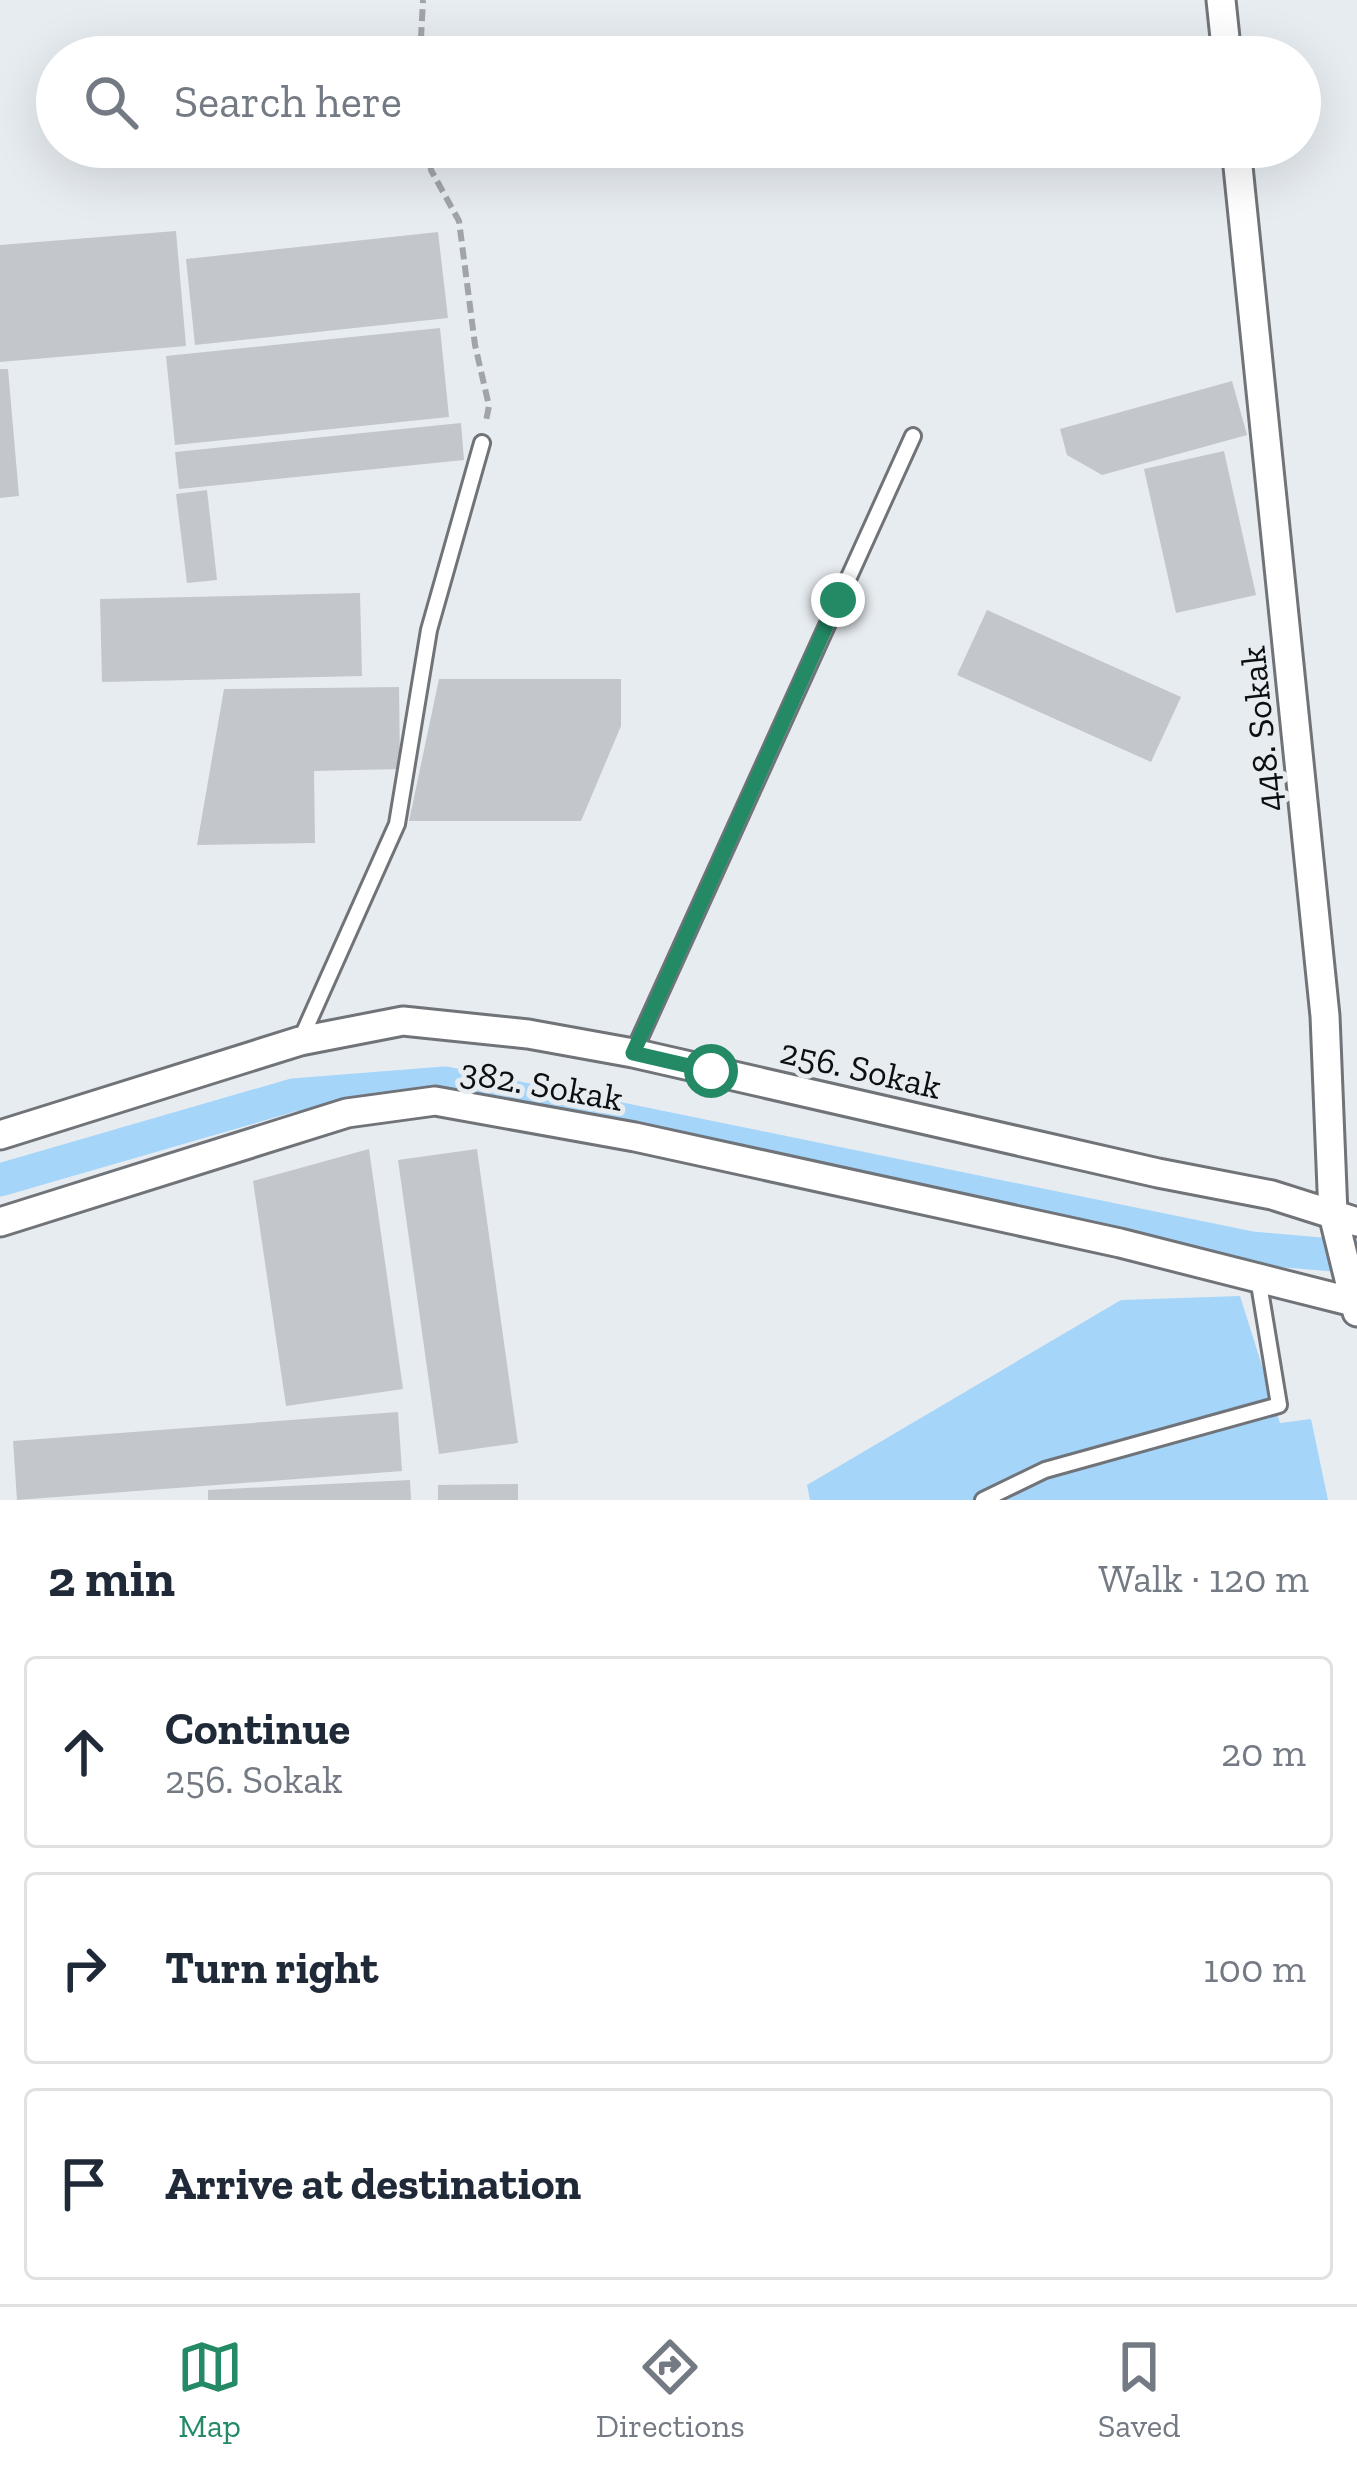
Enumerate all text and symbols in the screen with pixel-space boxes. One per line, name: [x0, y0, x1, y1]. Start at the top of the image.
search box: [36, 36, 1321, 168]
icon: search: [78, 69, 144, 135]
text: Search here: [174, 75, 402, 129]
route end: [811, 573, 865, 627]
street label: 448. Sokak: [1230, 644, 1291, 814]
street label: 256. Sokak: [776, 1029, 946, 1108]
route start: [684, 1044, 738, 1098]
street label: 382. Sokak: [458, 1049, 627, 1120]
text: 2 min: [48, 1548, 175, 1609]
text: Walk · 120 m: [1098, 1555, 1309, 1602]
text: Continue: [165, 1702, 350, 1756]
icon: ahead: [51, 1719, 117, 1785]
text: 20 m: [1221, 1729, 1306, 1776]
text: 256. Sokak: [165, 1756, 343, 1803]
icon: right: [51, 1935, 117, 2001]
text: Turn right: [165, 1941, 378, 1995]
text: 100 m: [1204, 1945, 1306, 1992]
icon: arrive: [51, 2151, 117, 2217]
text: Arrive at destination: [165, 2157, 581, 2211]
tab: Map: [177, 2334, 243, 2445]
tab: Directions: [596, 2334, 745, 2445]
tab: Saved: [1098, 2334, 1180, 2445]

